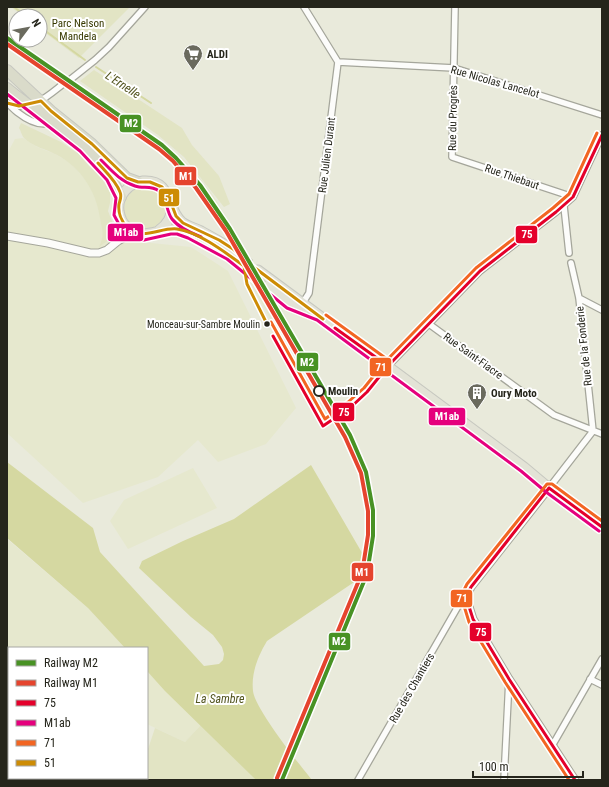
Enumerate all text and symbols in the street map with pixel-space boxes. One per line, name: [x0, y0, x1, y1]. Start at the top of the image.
north arrow: [8, 8, 48, 48]
text: N: [29, 17, 43, 29]
park label: Parc Nelson Mandela: [52, 17, 104, 43]
supermarket icon: ALDI: [182, 43, 204, 71]
place label: ALDI: [207, 48, 228, 61]
street label: Rue Nicolas Lancelot: [449, 63, 541, 101]
water label: L'Ernelle: [103, 69, 144, 102]
street label: Rue du Progrès: [446, 85, 460, 151]
line badge: M2: [119, 114, 142, 133]
street label: Rue Julien Durant: [316, 116, 338, 194]
text: M2: [124, 117, 138, 130]
street label: Rue Thiebaut: [483, 162, 541, 192]
line badge: M1: [174, 166, 197, 186]
text: M1: [179, 170, 193, 183]
line badge: 51: [158, 188, 180, 207]
text: 51: [163, 192, 175, 205]
line badge: M1ab: [107, 223, 144, 242]
line badge: 75: [515, 225, 538, 244]
text: M1ab: [114, 226, 139, 239]
text: 75: [521, 228, 533, 241]
street label: Rue de la Fonderie: [573, 306, 595, 386]
place label: Monceau-sur-Sambre Moulin: [147, 319, 260, 330]
marker: Monceau-sur-Sambre Moulin: [262, 319, 272, 329]
street label: Rue Saint-Fiacre: [441, 330, 505, 382]
line badge: M2: [296, 352, 319, 372]
text: M2: [300, 356, 314, 369]
line badge: 71: [369, 357, 392, 377]
text: 71: [375, 361, 387, 374]
building icon: Oury Moto: [466, 382, 488, 410]
marker: Moulin: [313, 385, 325, 397]
place label: Moulin: [328, 385, 358, 398]
place label: Oury Moto: [491, 387, 537, 400]
line badge: 75: [332, 402, 355, 422]
text: 75: [338, 406, 350, 419]
line badge: M1ab: [428, 407, 466, 426]
text: M1ab: [435, 410, 460, 423]
line badge: M1: [351, 562, 374, 582]
text: M1: [355, 566, 369, 579]
line badge: 71: [450, 589, 473, 608]
text: 71: [456, 592, 468, 605]
line badge: 75: [469, 622, 492, 642]
text: 75: [475, 626, 487, 639]
line badge: M2: [328, 632, 351, 651]
text: M2: [332, 635, 346, 648]
legend: [8, 647, 148, 779]
street label: Rue des Chantiers: [387, 651, 437, 725]
text: Railway M2: [44, 656, 98, 670]
text: Railway M1: [44, 676, 98, 690]
water label: La Sambre: [196, 692, 245, 706]
text: 75: [44, 696, 56, 710]
text: M1ab: [44, 716, 71, 730]
text: 71: [44, 736, 56, 750]
scale bar: [473, 753, 583, 779]
text: 51: [44, 756, 56, 770]
text: 100 m: [479, 760, 509, 774]

